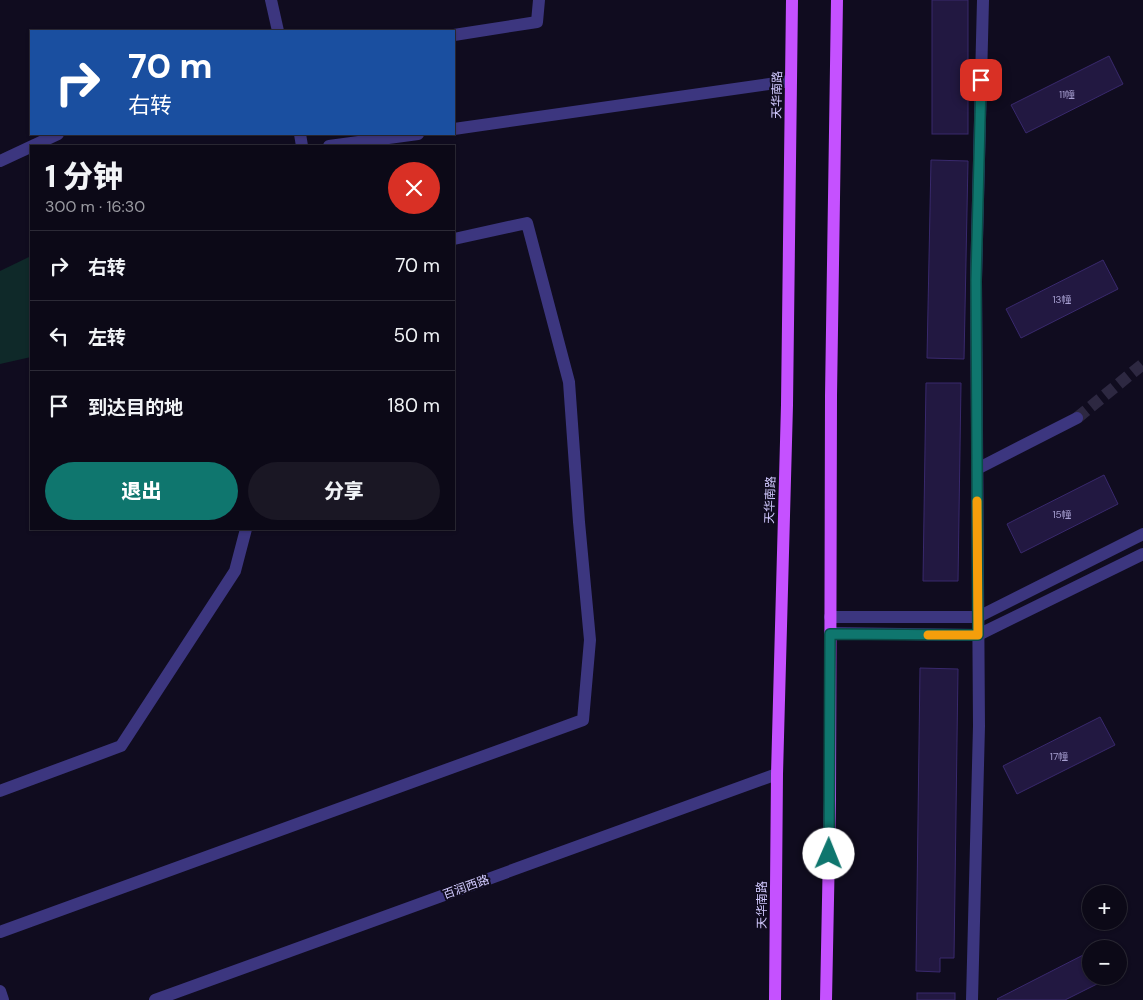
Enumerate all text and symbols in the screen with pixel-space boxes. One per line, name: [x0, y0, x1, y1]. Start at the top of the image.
text: 70 m: [128, 43, 212, 89]
icon: right: [45, 50, 110, 115]
pin: [960, 59, 1002, 101]
icon: arrive: [967, 66, 995, 94]
street label: 天华南路: [769, 71, 785, 119]
house number: 11幢: [1059, 88, 1075, 101]
text: 右转: [128, 91, 172, 120]
text: 1 分钟: [45, 157, 123, 196]
button: close: [388, 162, 440, 214]
text: 300 m · 16:30: [45, 196, 145, 217]
icon: right: [45, 252, 73, 280]
text: 70 m: [395, 253, 440, 278]
text: 右转: [88, 255, 126, 280]
house number: 13幢: [1052, 293, 1072, 306]
icon: left: [45, 322, 73, 350]
text: 50 m: [393, 323, 440, 348]
text: 左转: [88, 325, 126, 350]
icon: arrive: [45, 392, 73, 420]
text: 180 m: [388, 393, 440, 418]
text: 到达目的地: [88, 395, 183, 420]
button: 退出: [45, 462, 238, 520]
button: 分享: [248, 462, 440, 520]
street label: 天华南路: [761, 476, 779, 524]
house number: 15幢: [1052, 508, 1072, 521]
house number: 17幢: [1050, 750, 1068, 763]
position arrow: [802, 827, 854, 879]
street label: 百润西路: [441, 871, 491, 903]
street label: 天华南路: [754, 881, 770, 929]
map controls: [1082, 885, 1127, 985]
button: +: [1082, 885, 1127, 930]
button: −: [1082, 940, 1127, 985]

